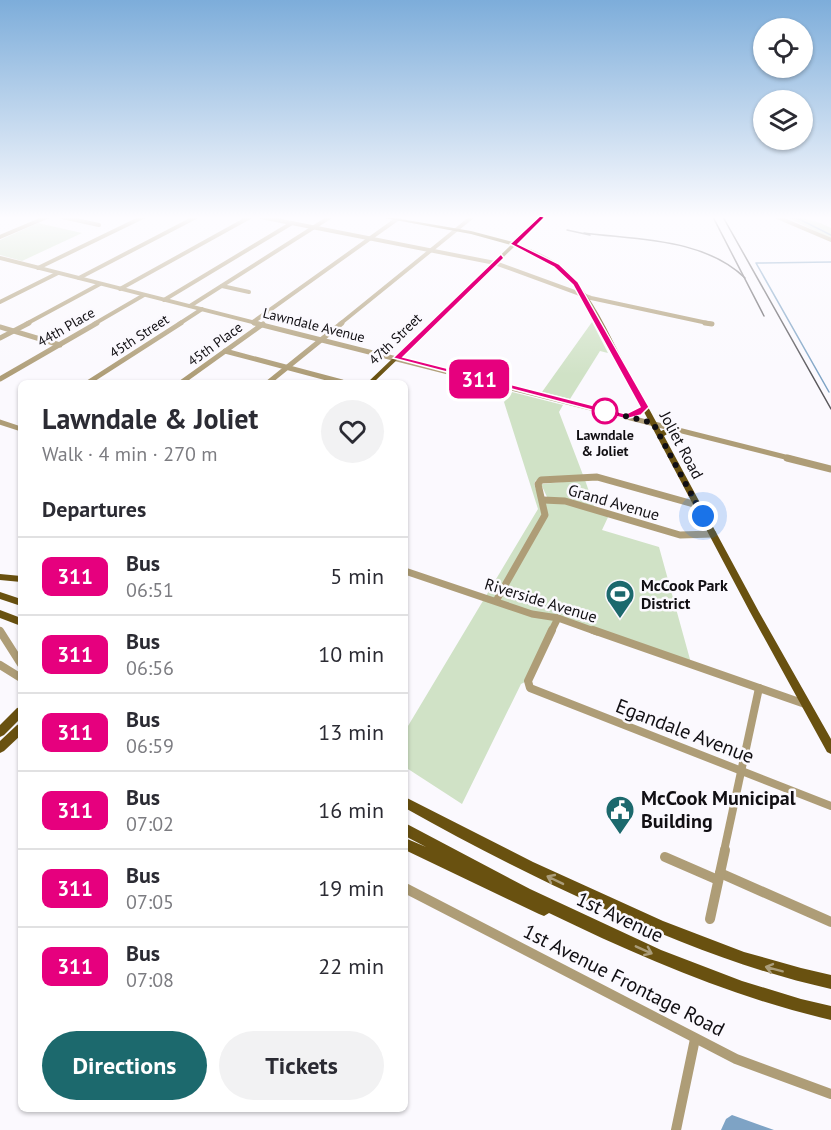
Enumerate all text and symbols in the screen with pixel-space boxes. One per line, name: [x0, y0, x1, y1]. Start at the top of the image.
map controls: [753, 18, 813, 150]
button: locate: [753, 18, 813, 78]
button: layers: [753, 90, 813, 150]
street label: 44th Place: [34, 303, 98, 351]
street label: Lawndale Avenue: [261, 304, 367, 346]
street label: 47th Street: [365, 309, 425, 369]
street label: 45th Street: [106, 310, 172, 362]
street label: 45th Place: [184, 318, 246, 370]
line badge: 311: [444, 360, 514, 398]
text: 311: [461, 366, 497, 393]
marker: Lawndale & Joliet: [592, 398, 618, 424]
text: Lawndale & Joliet: [42, 400, 258, 437]
button: heart: [321, 400, 384, 463]
street label: Joliet Road: [655, 407, 708, 482]
place label: Lawndale & Joliet: [576, 426, 634, 460]
text: Walk · 4 min · 270 m: [42, 441, 218, 467]
street label: Grand Avenue: [566, 479, 662, 525]
text: Departures: [42, 495, 146, 523]
your location: [688, 501, 718, 531]
text: Bus: [126, 549, 160, 577]
text: 5 min: [330, 562, 384, 590]
text: 311: [57, 563, 93, 590]
street label: Riverside Avenue: [482, 573, 600, 627]
place label: McCook Park District: [641, 575, 728, 613]
text: 06:51: [126, 577, 174, 603]
sports icon: McCook Park District: [604, 578, 636, 620]
text: Bus: [126, 627, 160, 655]
text: 10 min: [318, 640, 384, 668]
text: 311: [57, 641, 93, 668]
text: 06:56: [126, 655, 174, 681]
street label: Egandale Avenue: [612, 693, 758, 769]
text: Bus: [126, 705, 160, 733]
text: 13 min: [318, 718, 384, 746]
text: 311: [57, 719, 93, 746]
text: 06:59: [126, 733, 174, 759]
text: Bus: [126, 783, 160, 811]
place label: McCook Municipal Building: [641, 785, 796, 834]
public building icon: McCook Municipal Building: [604, 794, 636, 836]
text: 16 min: [318, 796, 384, 824]
text: 311: [57, 797, 93, 824]
text: 07:02: [126, 811, 174, 837]
text: Bus: [126, 861, 160, 889]
one-way arrow: [546, 873, 564, 885]
text: 19 min: [318, 874, 384, 902]
text: 311: [57, 875, 93, 902]
street label: 1st Avenue: [572, 886, 668, 948]
text: 07:05: [126, 889, 174, 915]
street label: 1st Avenue Frontage Road: [519, 918, 729, 1042]
text: Bus: [126, 939, 160, 967]
one-way arrow: [635, 945, 653, 957]
text: 22 min: [318, 952, 384, 980]
text: 311: [57, 953, 93, 980]
one-way arrow: [765, 963, 784, 974]
text: 07:08: [126, 967, 174, 993]
button: Directions: [42, 1031, 207, 1100]
button: Tickets: [219, 1031, 384, 1100]

